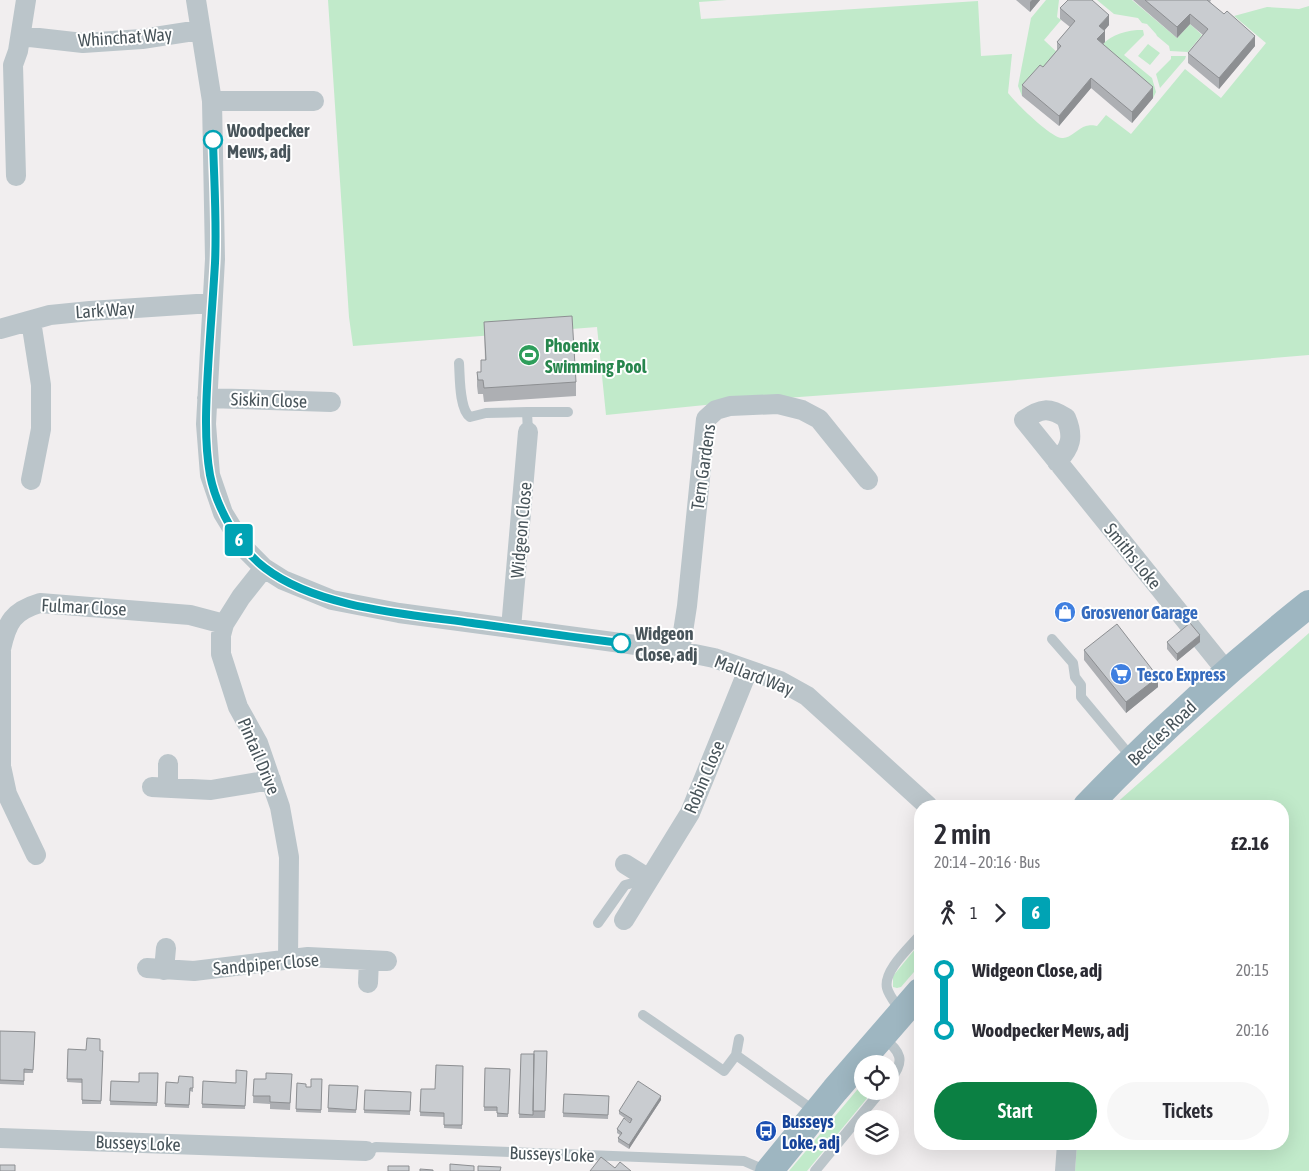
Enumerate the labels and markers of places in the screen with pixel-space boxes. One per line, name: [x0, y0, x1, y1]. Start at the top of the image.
place label: Woodpecker Mews, adj: [226, 120, 310, 162]
marker: Woodpecker Mews, adj: [203, 130, 223, 150]
place label: Phoenix Swimming Pool: [545, 335, 647, 377]
sports icon: Phoenix Swimming Pool: [517, 343, 541, 367]
shop icon: Grosvenor Garage: [1053, 600, 1077, 624]
place label: Grosvenor Garage: [1081, 602, 1198, 623]
place label: Widgeon Close, adj: [634, 623, 697, 665]
marker: Widgeon Close, adj: [611, 633, 631, 653]
supermarket icon: Tesco Express: [1109, 662, 1133, 686]
place label: Tesco Express: [1137, 664, 1226, 685]
place label: Busseys Loke, adj: [782, 1111, 840, 1153]
bus stop icon: Busseys Loke, adj: [754, 1119, 778, 1143]

